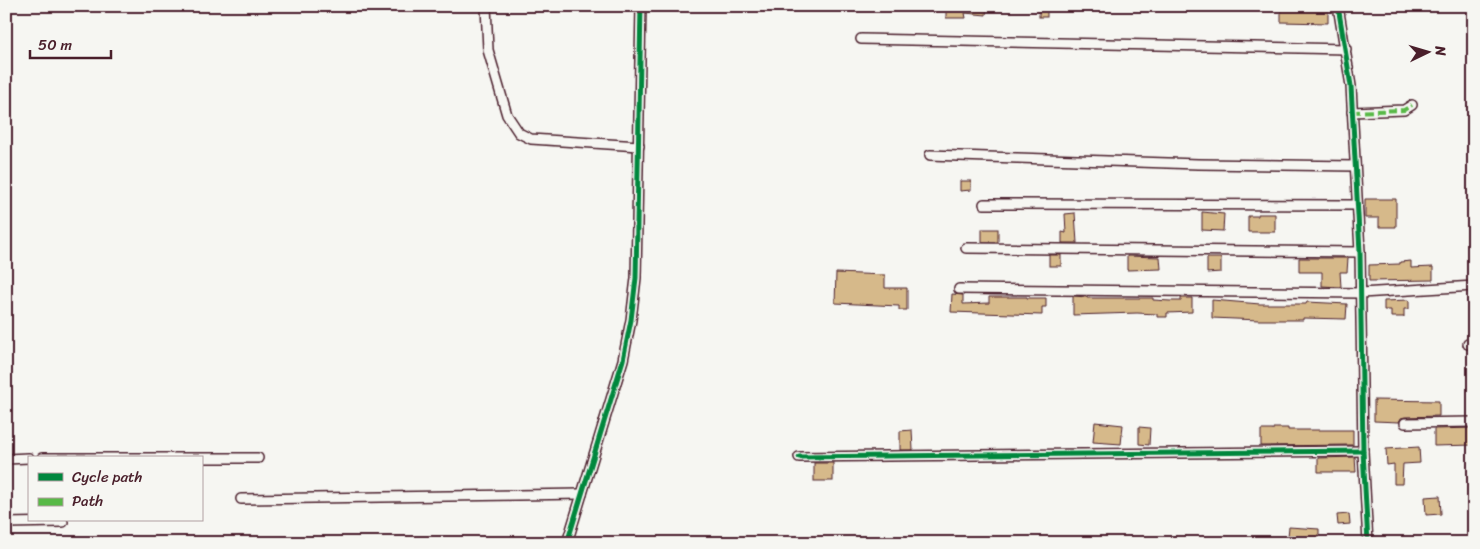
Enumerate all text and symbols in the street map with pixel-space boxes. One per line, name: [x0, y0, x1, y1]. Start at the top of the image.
scale bar: [30, 28, 111, 60]
north arrow: [1402, 28, 1452, 78]
text: 50 m: [38, 32, 73, 58]
text: N: [1427, 44, 1453, 57]
legend: [28, 456, 202, 522]
text: Cycle path: [72, 464, 143, 490]
text: Path: [72, 488, 103, 514]

